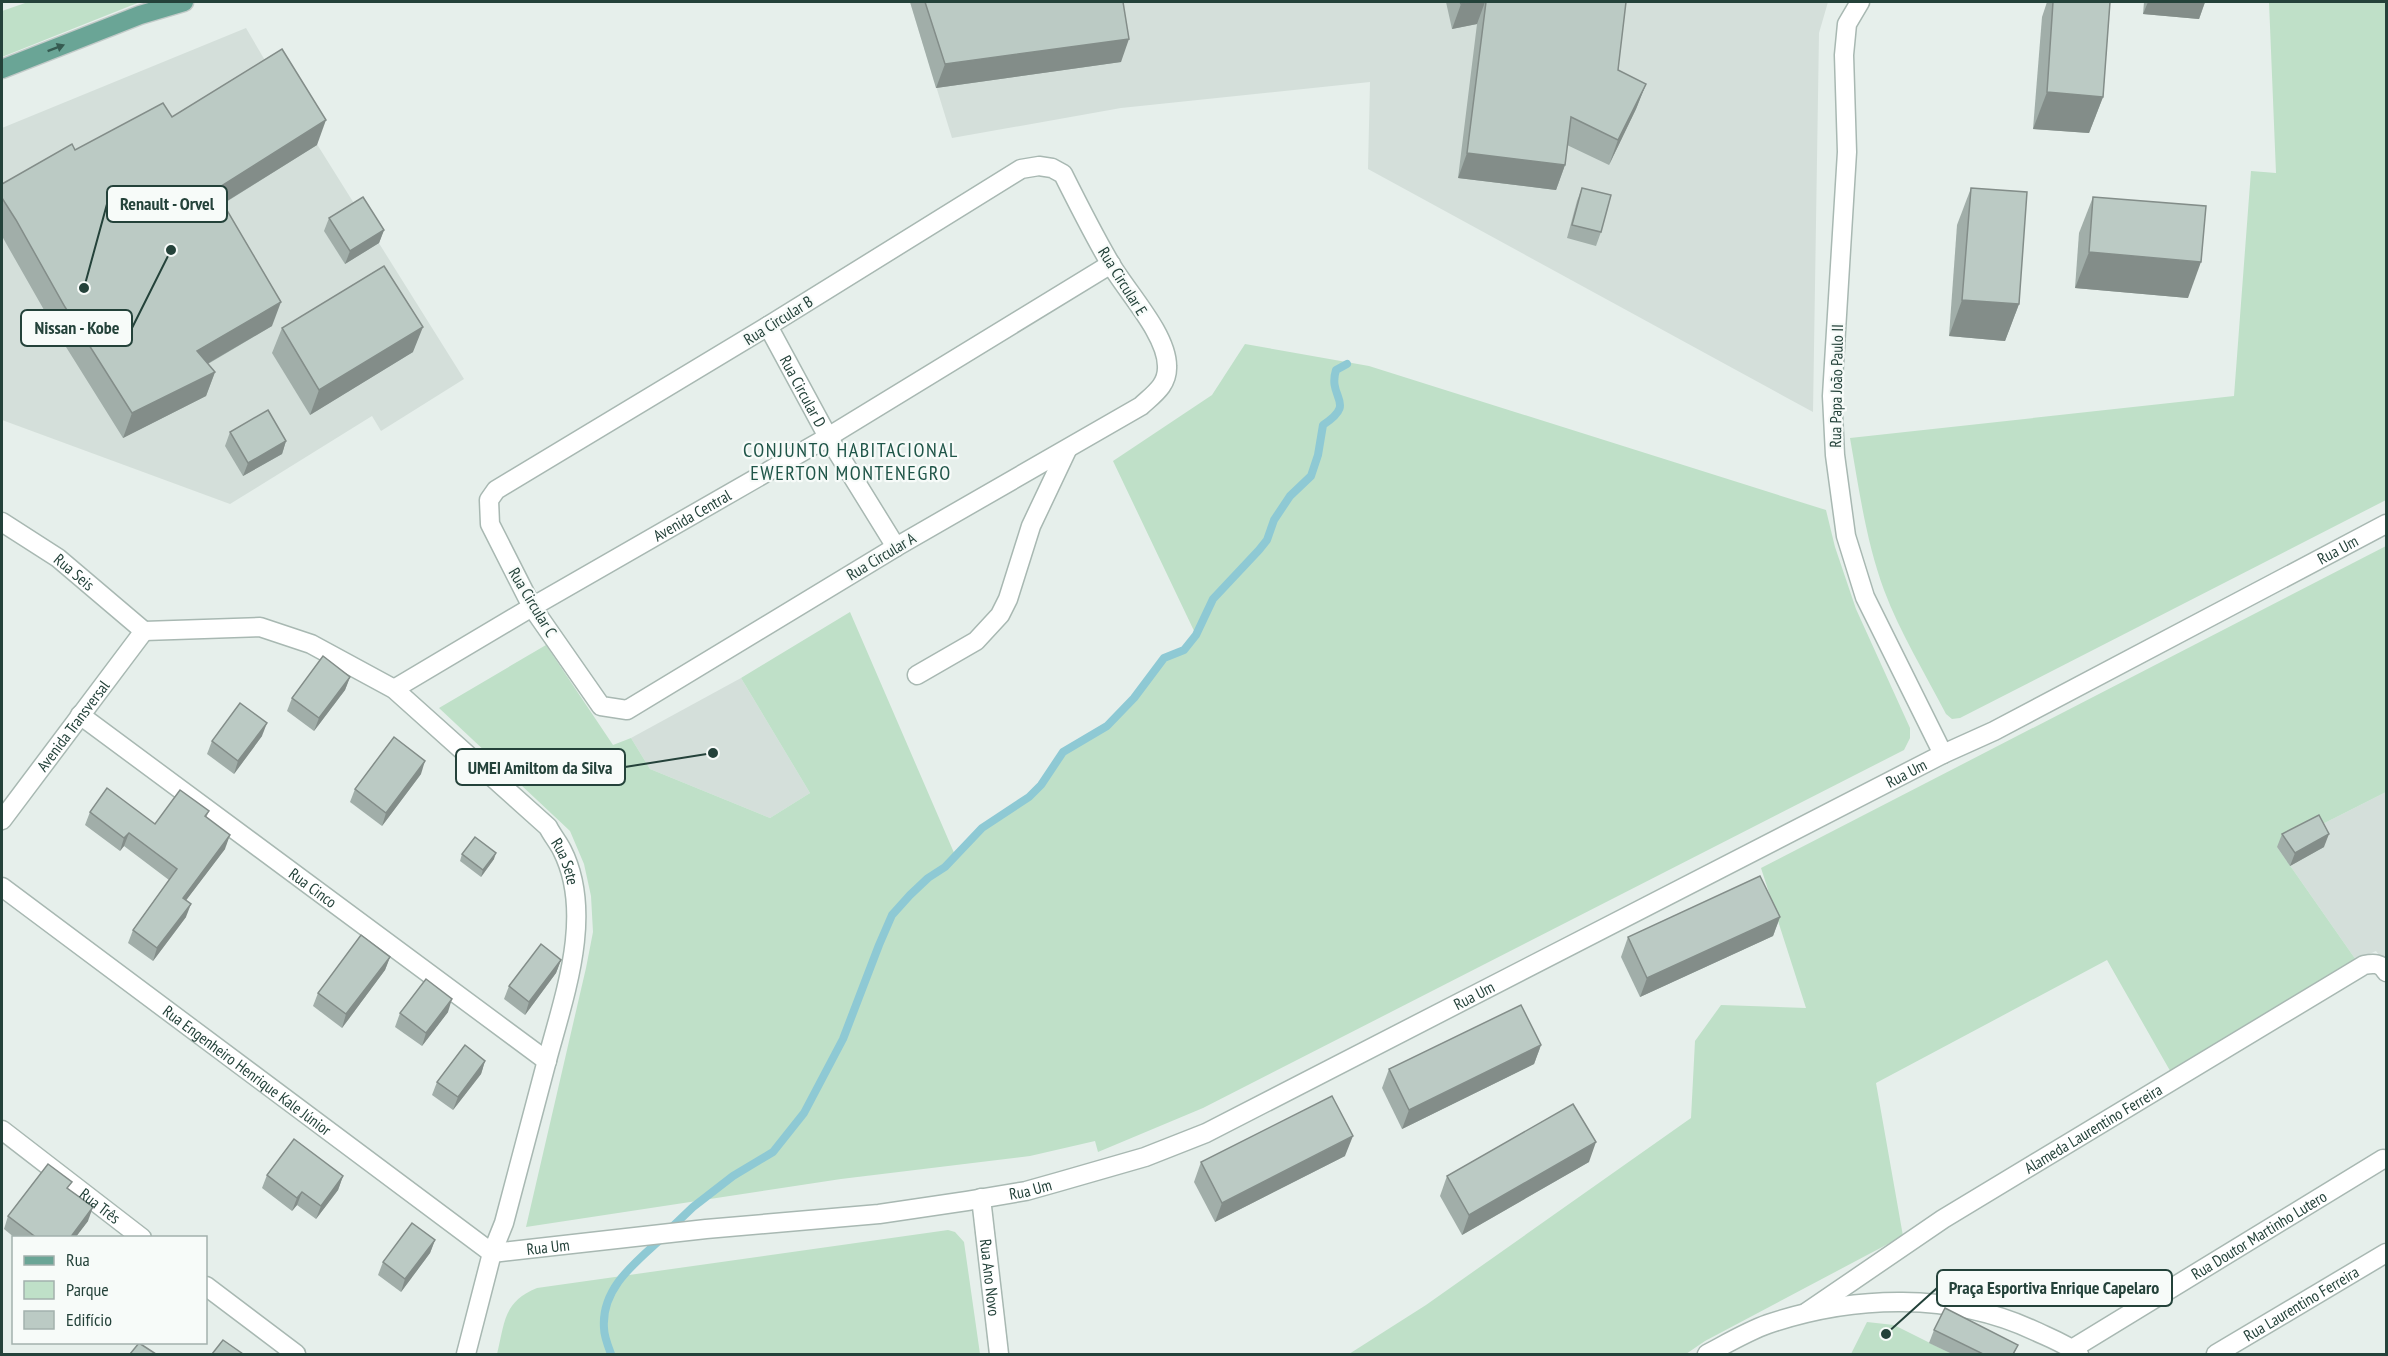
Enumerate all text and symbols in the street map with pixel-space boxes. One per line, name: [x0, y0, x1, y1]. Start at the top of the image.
one-way arrow: [47, 42, 65, 52]
callout: Renault - Orvel: [107, 186, 227, 222]
text: Renault - Orvel: [120, 192, 215, 215]
street label: Rua Circular E: [1094, 243, 1152, 319]
street label: Rua Circular B: [740, 291, 816, 349]
callout: Nissan - Kobe: [21, 310, 132, 346]
text: Nissan - Kobe: [34, 316, 120, 339]
street label: Rua Papa João Paulo II: [1825, 324, 1847, 448]
street label: Rua Circular D: [776, 352, 831, 430]
district label: CONJUNTO HABITACIONAL EWERTON MONTENEGRO: [743, 437, 959, 486]
street label: Avenida Central: [649, 485, 735, 545]
street label: Rua Circular A: [843, 527, 920, 584]
street label: Rua Um: [2314, 531, 2361, 568]
street label: Rua Seis: [50, 549, 99, 595]
street label: Rua Circular C: [504, 564, 562, 640]
street label: Avenida Transversal: [32, 676, 114, 775]
callout: UMEI Amiltom da Silva: [456, 749, 625, 785]
street label: Rua Um: [1882, 754, 1930, 792]
text: UMEI Amiltom da Silva: [468, 756, 612, 779]
street label: Rua Sete: [547, 834, 583, 887]
street label: Rua Cinco: [285, 863, 341, 912]
street label: Rua Um: [1450, 976, 1498, 1014]
street label: Rua Engenheiro Henrique Kale Júnior: [159, 1001, 336, 1140]
street label: Alameda Laurentino Ferreira: [2020, 1079, 2166, 1178]
street label: Rua Um: [1008, 1174, 1054, 1204]
street label: Rua Três: [76, 1184, 125, 1228]
street label: Rua Doutor Martinho Lutero: [2188, 1186, 2330, 1284]
street label: Rua Um: [525, 1234, 571, 1259]
legend: [12, 1236, 207, 1344]
street label: Rua Ano Novo: [976, 1238, 1005, 1317]
text: Rua: [66, 1248, 90, 1271]
street label: Rua Laurentino Ferreira: [2240, 1262, 2362, 1345]
callout: Praça Esportiva Enrique Capelaro: [1937, 1270, 2172, 1306]
text: Praça Esportiva Enrique Capelaro: [1949, 1276, 2159, 1299]
text: Parque: [66, 1278, 109, 1301]
text: Edifício: [66, 1308, 112, 1331]

